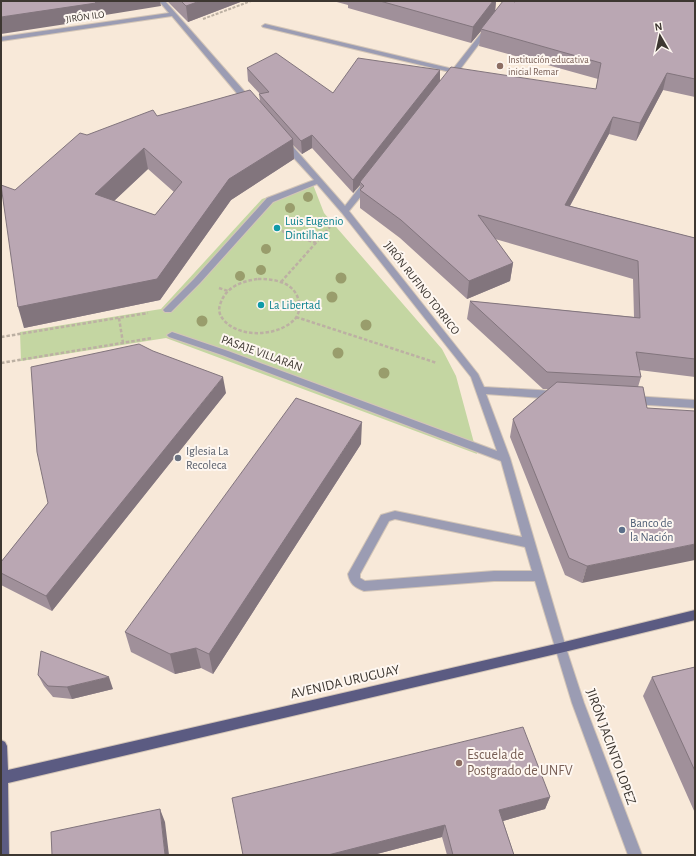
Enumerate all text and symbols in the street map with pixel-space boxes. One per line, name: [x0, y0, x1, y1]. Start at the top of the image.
street label: JIRÓN ILO: [65, 7, 105, 25]
north arrow: [640, 16, 680, 56]
text: N: [654, 21, 663, 33]
place label: Institución educativa inicial Remar: [508, 55, 589, 77]
marker: Institución educativa inicial Remar: [495, 61, 505, 71]
place label: Luis Eugenio Dintilhac: [285, 215, 344, 241]
marker: Luis Eugenio Dintilhac: [272, 223, 282, 233]
street label: JIRÓN RUFINO TORRICO: [382, 239, 463, 337]
place label: La Libertad: [269, 299, 321, 311]
marker: La Libertad: [256, 300, 266, 310]
street label: PASAJE VILLARÁN: [220, 332, 304, 373]
place label: Iglesia La Recoleca: [186, 445, 229, 471]
marker: Iglesia La Recoleca: [173, 453, 183, 463]
place label: Banco de la Nación: [630, 517, 673, 543]
marker: Banco de la Nación: [617, 525, 627, 535]
street label: AVENIDA URUGUAY: [289, 662, 402, 701]
street label: JIRÓN JACINTO LOPEZ: [584, 686, 641, 807]
place label: Escuela de Postgrado de UNFV: [467, 748, 573, 778]
marker: Escuela de Postgrado de UNFV: [454, 758, 464, 768]

